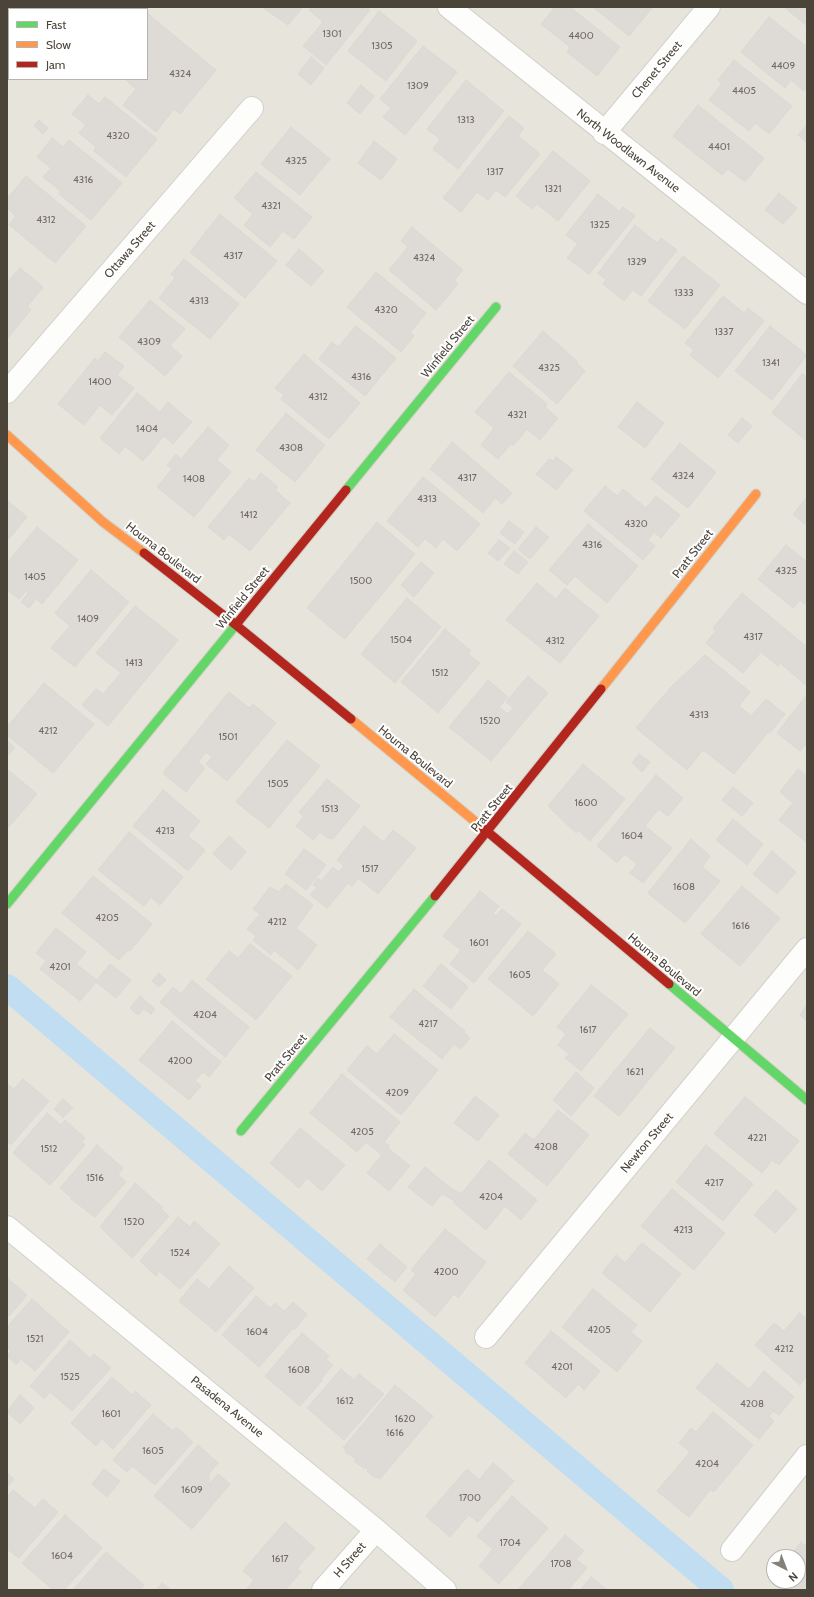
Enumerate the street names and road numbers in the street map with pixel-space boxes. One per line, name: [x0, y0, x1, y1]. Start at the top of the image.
street label: Chenet Street: [629, 38, 685, 102]
street label: North Woodlawn Avenue: [573, 106, 683, 196]
street label: Ottawa Street: [101, 219, 159, 281]
street label: Winfield Street: [418, 313, 478, 381]
street label: Houma Boulevard: [123, 519, 203, 587]
street label: Pratt Street: [670, 527, 716, 581]
street label: Winfield Street: [213, 564, 273, 632]
street label: Houma Boulevard: [375, 723, 455, 791]
street label: Pratt Street: [468, 781, 516, 835]
street label: Houma Boulevard: [625, 930, 703, 1000]
street label: Pratt Street: [262, 1031, 310, 1085]
street label: Newton Street: [618, 1110, 676, 1176]
street label: Pasadena Avenue: [188, 1373, 266, 1441]
street label: H Street: [331, 1539, 369, 1581]

